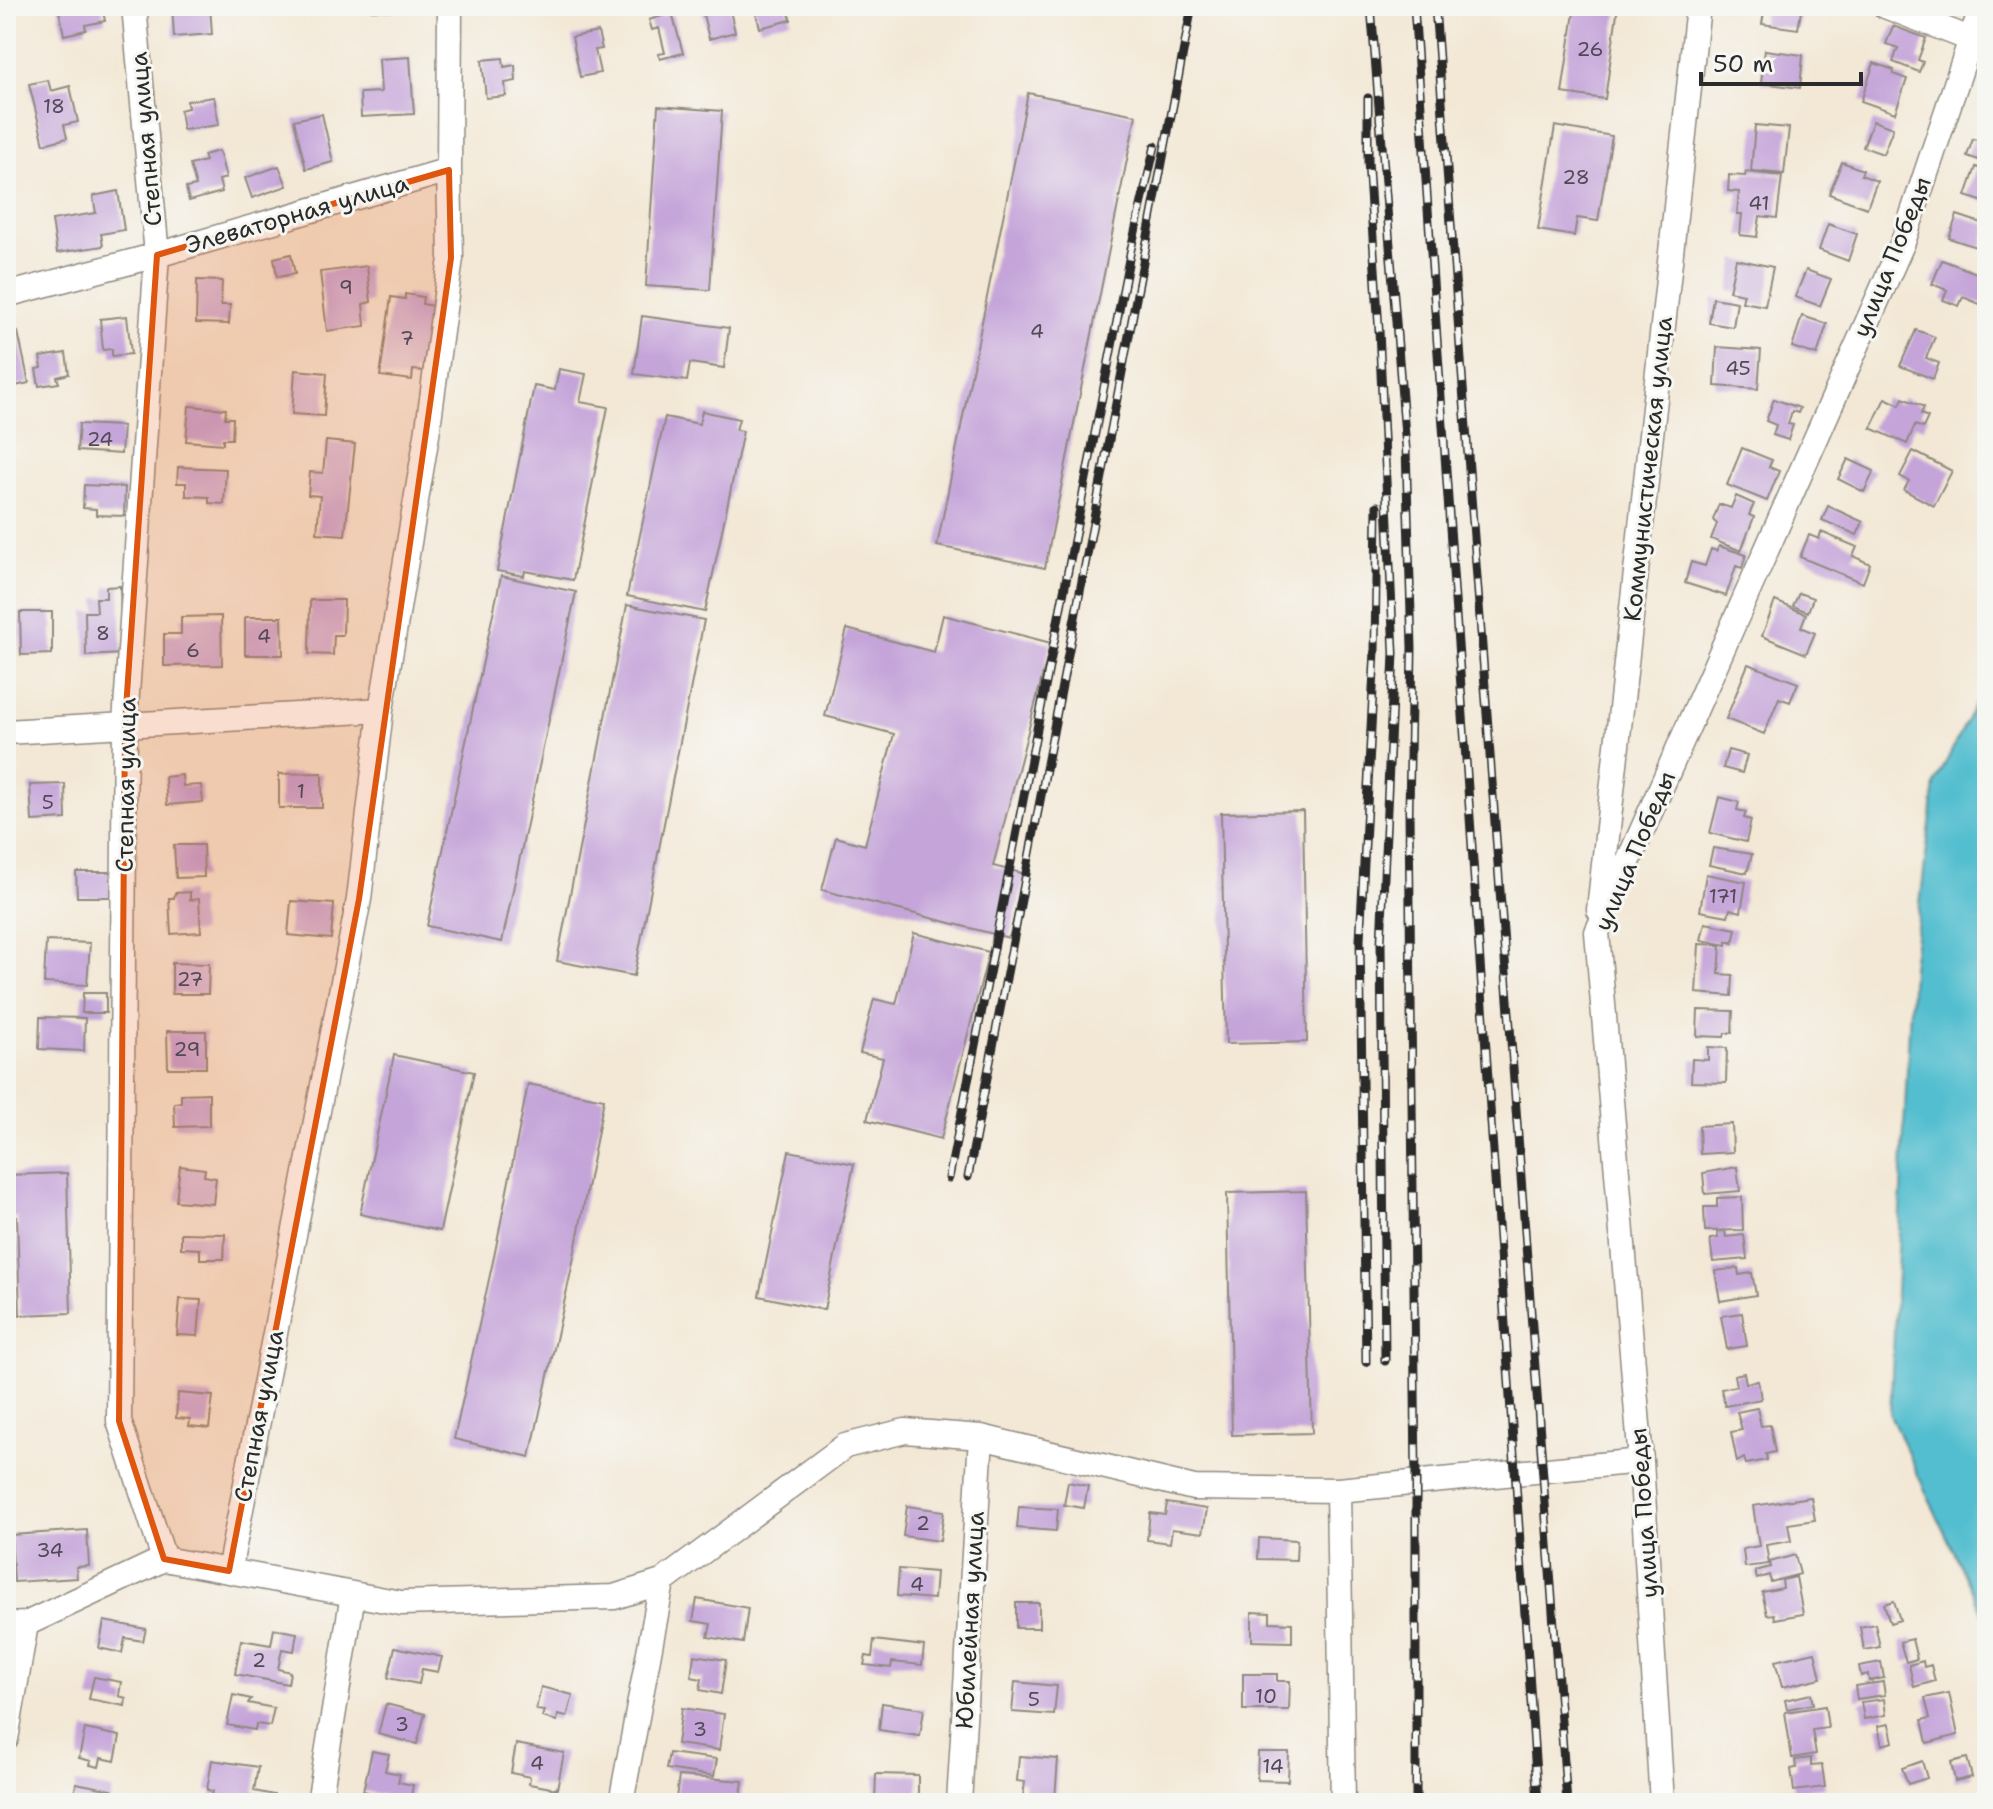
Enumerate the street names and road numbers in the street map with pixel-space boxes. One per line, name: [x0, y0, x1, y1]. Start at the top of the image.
street label: Степная улица: [122, 50, 170, 228]
street label: Элеваторная улица: [182, 167, 412, 261]
street label: улица Победы: [1845, 172, 1939, 342]
street label: Коммунистическая улица: [1616, 315, 1680, 623]
street label: Степная улица: [108, 697, 144, 873]
street label: улица Победы: [1587, 766, 1683, 936]
street label: Степная улица: [227, 1327, 291, 1505]
street label: улица Победы: [1622, 1427, 1666, 1599]
street label: Юбилейная улица: [948, 1510, 992, 1730]

